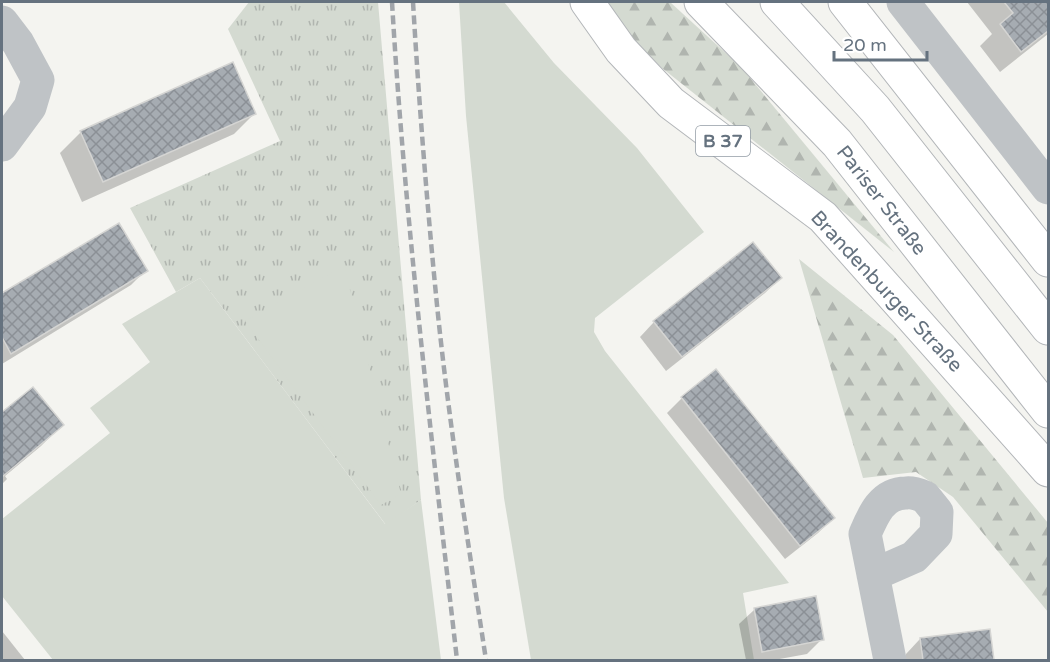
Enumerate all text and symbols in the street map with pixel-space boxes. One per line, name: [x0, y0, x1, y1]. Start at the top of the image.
scale bar: [834, 24, 927, 62]
text: 20 m: [843, 34, 887, 56]
road number: B 37: [696, 126, 750, 156]
street label: Pariser Straße: [831, 141, 931, 260]
street label: Brandenburger Straße: [805, 206, 967, 377]

